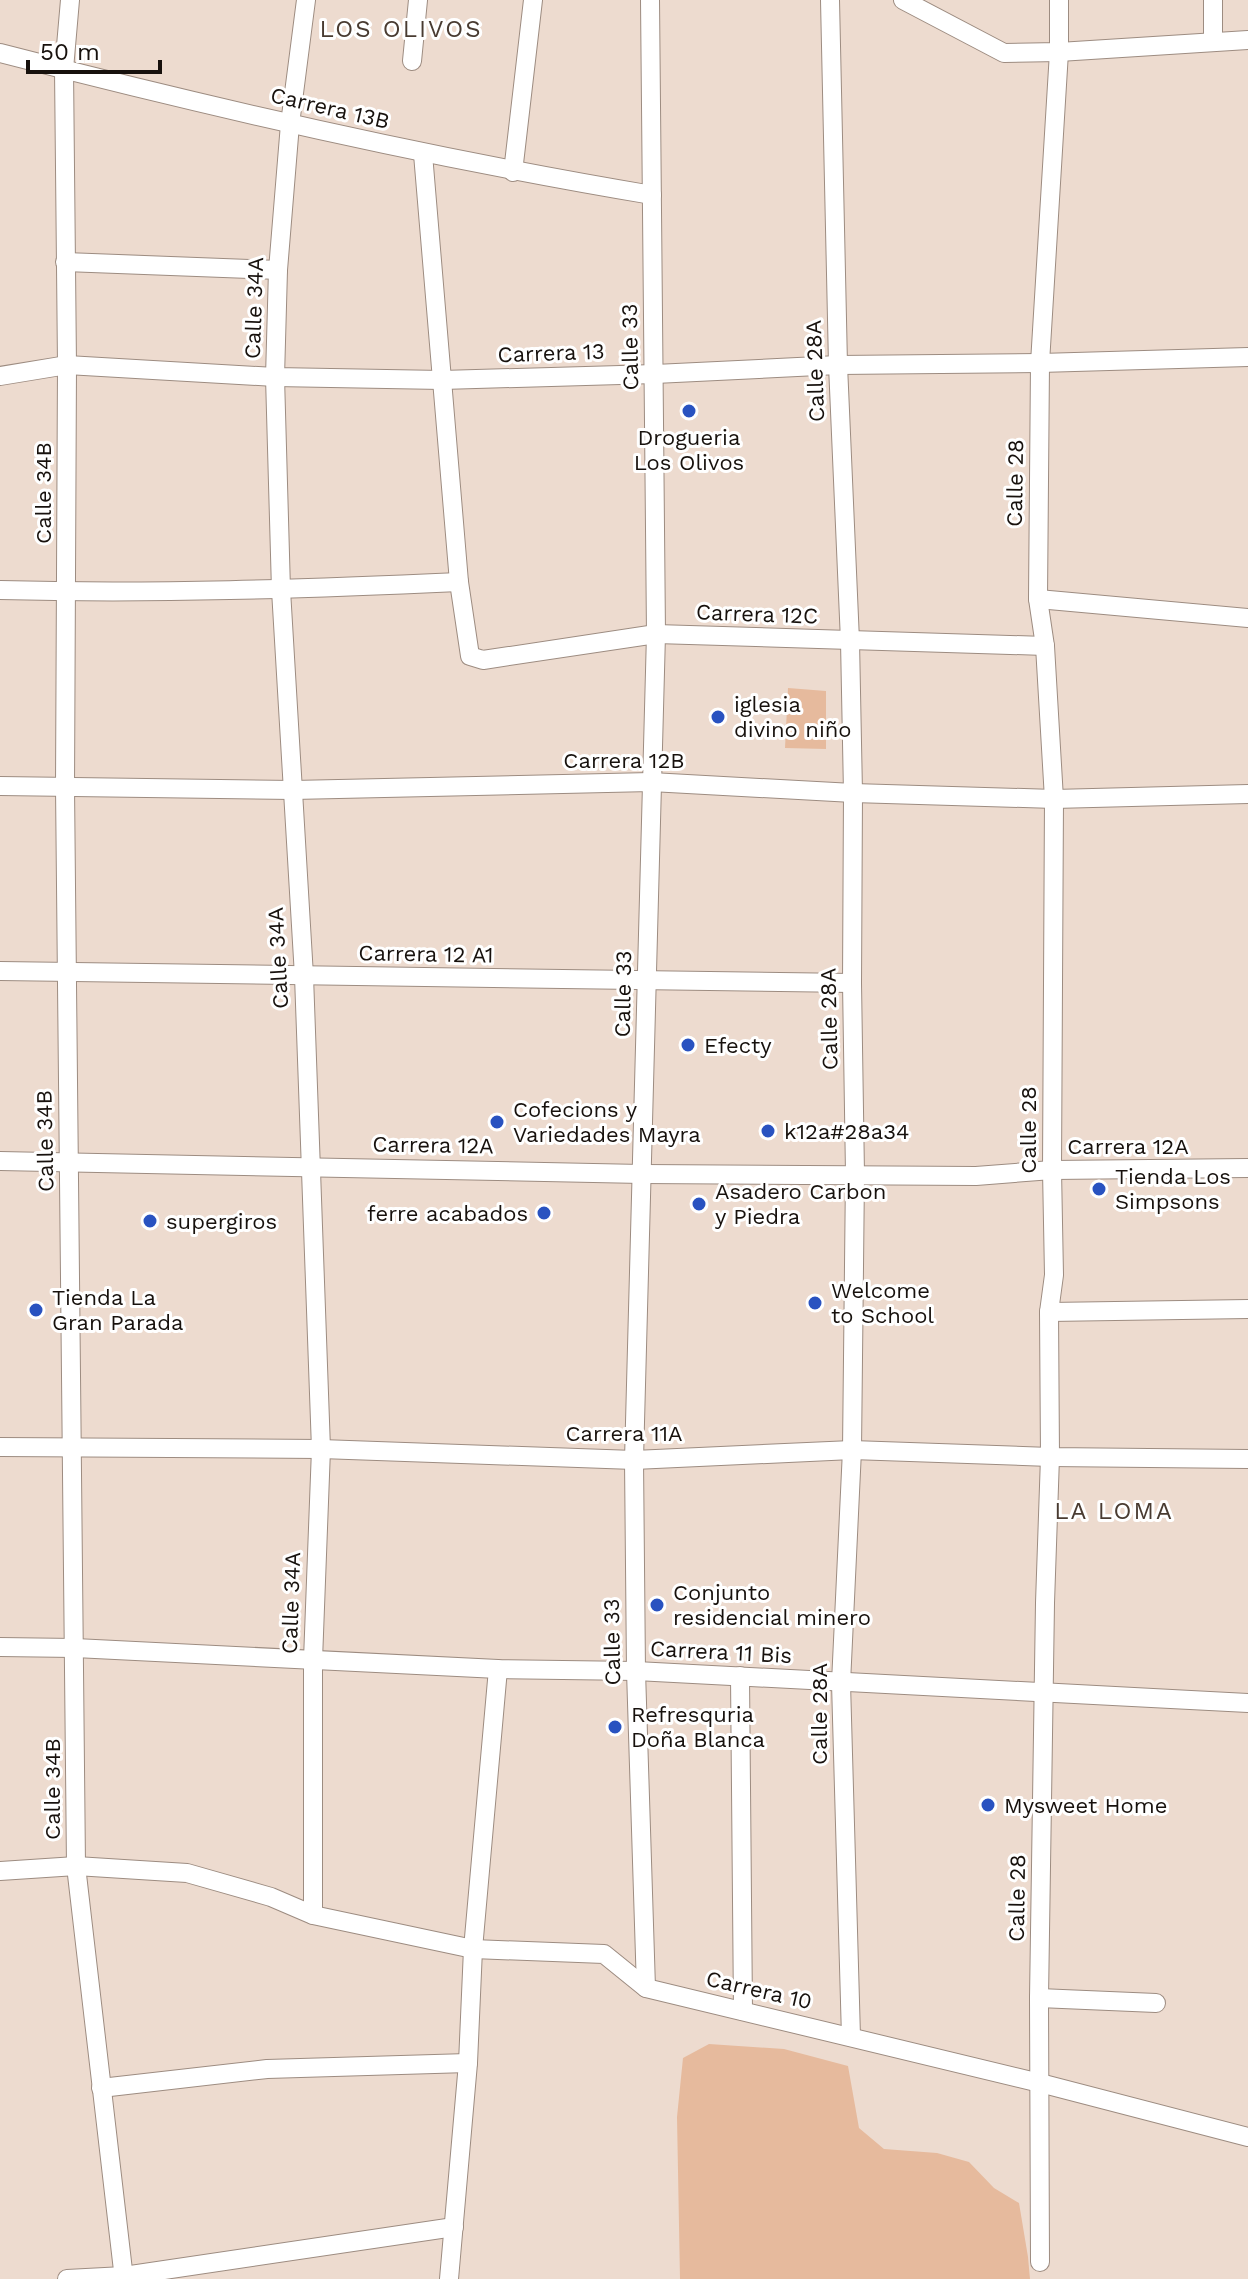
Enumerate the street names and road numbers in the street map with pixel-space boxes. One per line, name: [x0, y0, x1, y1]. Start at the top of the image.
street label: Carrera 13B: [268, 82, 392, 134]
street label: Calle 34A: [240, 257, 268, 359]
street label: Calle 33: [617, 303, 643, 391]
street label: Calle 28A: [801, 320, 829, 422]
street label: Carrera 13: [497, 339, 605, 367]
street label: Calle 28: [1002, 439, 1028, 527]
street label: Calle 34B: [31, 442, 56, 544]
street label: Carrera 12C: [696, 599, 818, 629]
street label: Carrera 12B: [563, 748, 685, 773]
street label: Calle 34A: [263, 906, 293, 1010]
street label: Carrera 12 A1: [358, 940, 494, 968]
street label: Calle 33: [610, 950, 636, 1038]
street label: Calle 28A: [816, 968, 842, 1070]
street label: Calle 28: [1016, 1086, 1041, 1174]
street label: Calle 34B: [32, 1090, 58, 1192]
street label: Carrera 12A: [372, 1131, 494, 1159]
street label: Carrera 12A: [1067, 1134, 1189, 1159]
street label: Carrera 11A: [565, 1421, 683, 1446]
street label: Calle 34A: [277, 1552, 305, 1654]
street label: Calle 33: [599, 1598, 625, 1686]
street label: Carrera 11 Bis: [649, 1636, 793, 1668]
street label: Calle 28A: [807, 1663, 832, 1765]
street label: Calle 34B: [40, 1738, 65, 1840]
street label: Calle 28: [1004, 1854, 1030, 1942]
street label: Carrera 10: [704, 1966, 814, 2014]

